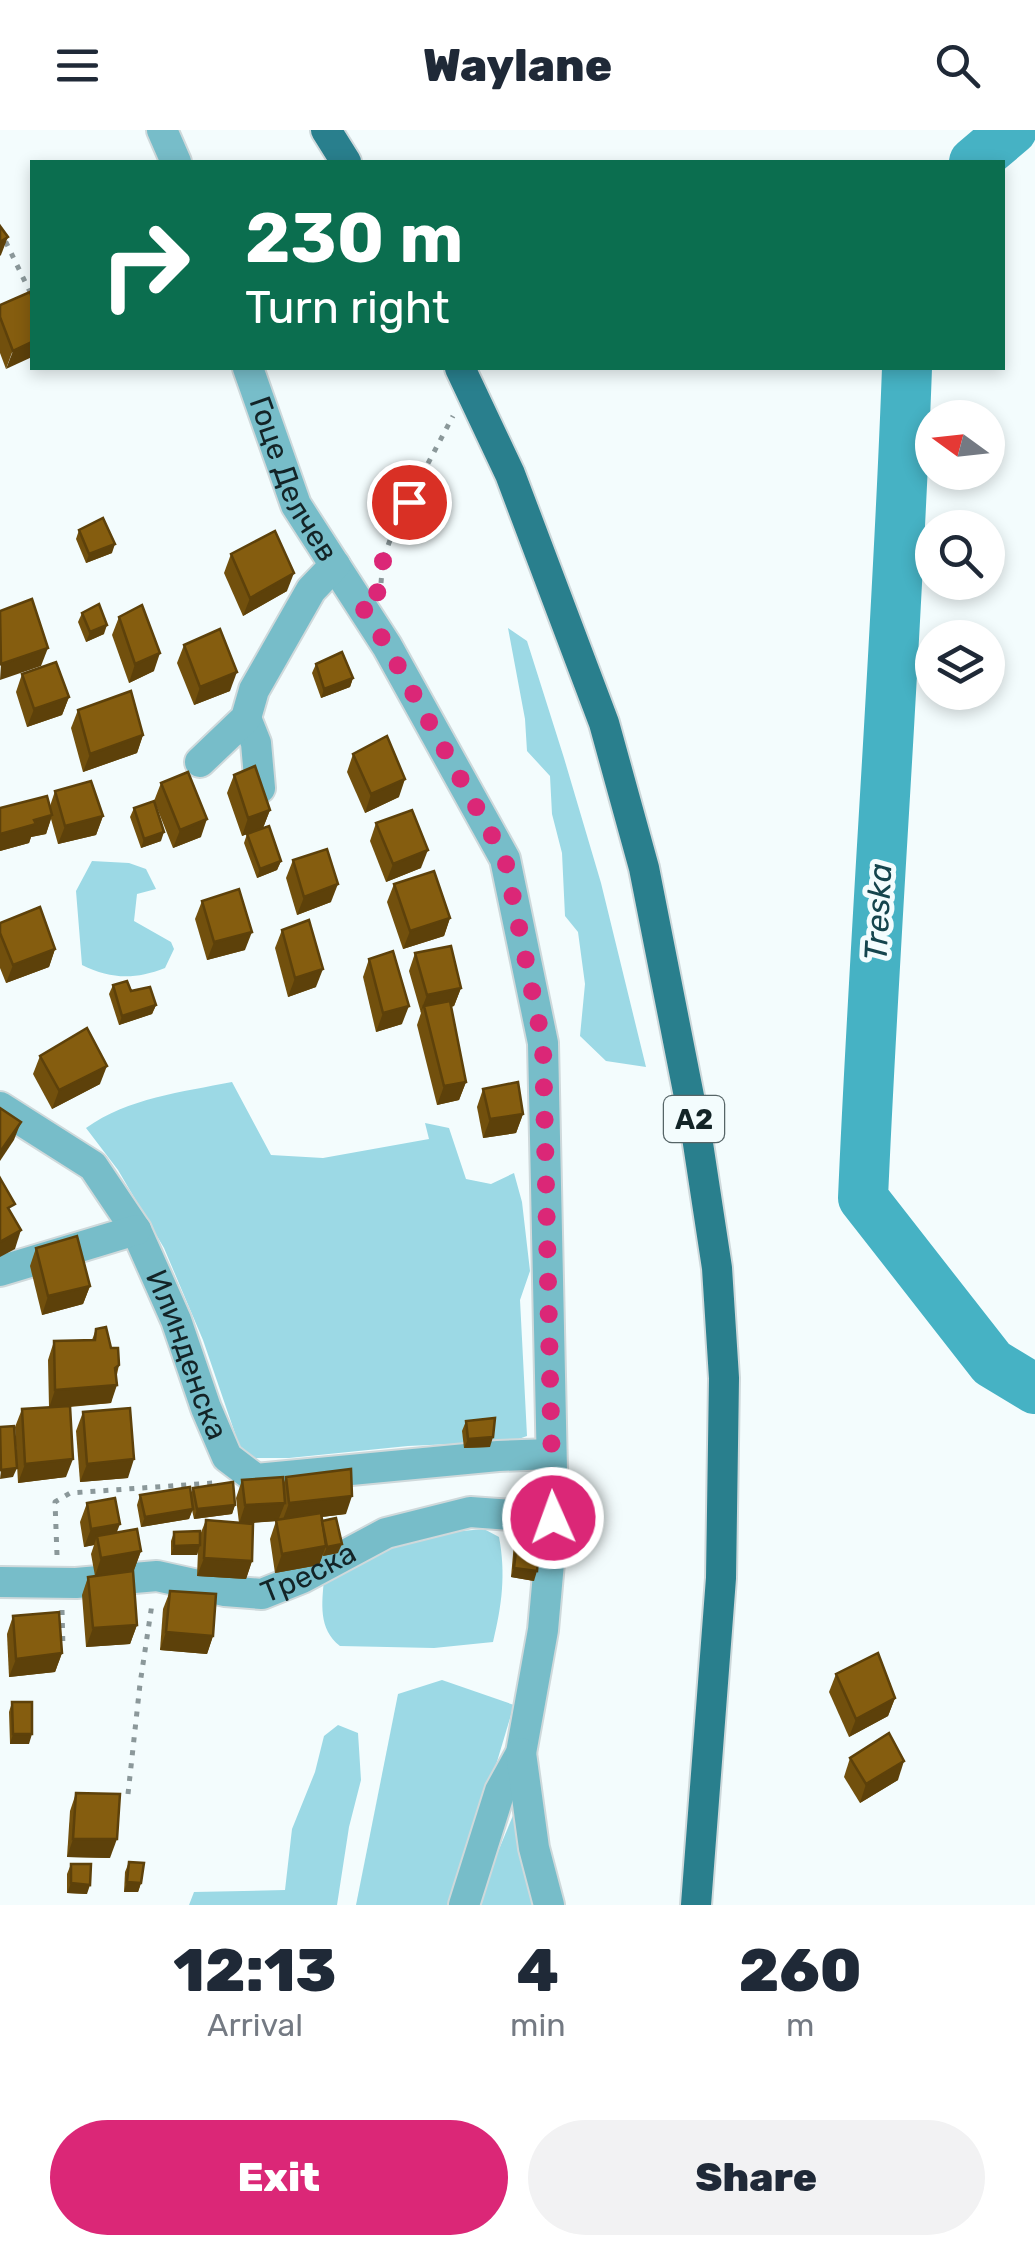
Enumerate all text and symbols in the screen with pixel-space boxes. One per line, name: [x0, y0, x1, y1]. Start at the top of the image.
icon: menu: [50, 38, 105, 93]
icon: search: [930, 38, 985, 93]
text: Waylane: [423, 39, 612, 92]
text: 230 m: [245, 197, 463, 280]
icon: right: [80, 200, 210, 330]
text: Turn right: [245, 281, 449, 334]
street label: Гоце Делчев: [241, 392, 346, 568]
north arrow: [915, 400, 1005, 490]
map controls: [915, 400, 1005, 710]
pin: [367, 460, 452, 545]
icon: arrive: [382, 475, 437, 530]
button: search: [915, 510, 1005, 600]
button: layers: [915, 620, 1005, 710]
water label: Treska: [856, 862, 900, 962]
road number: A2: [664, 1096, 724, 1142]
street label: Илинденска: [138, 1264, 235, 1445]
position arrow: [501, 1466, 605, 1570]
street label: Треска: [256, 1535, 362, 1611]
text: 12:13: [173, 1935, 337, 2006]
text: 4: [516, 1935, 559, 2006]
text: 260: [739, 1935, 862, 2006]
text: Arrival: [207, 2006, 303, 2044]
text: min: [510, 2006, 566, 2044]
text: m: [786, 2006, 815, 2044]
button: Exit: [50, 2120, 508, 2235]
button: Share: [528, 2120, 985, 2235]

